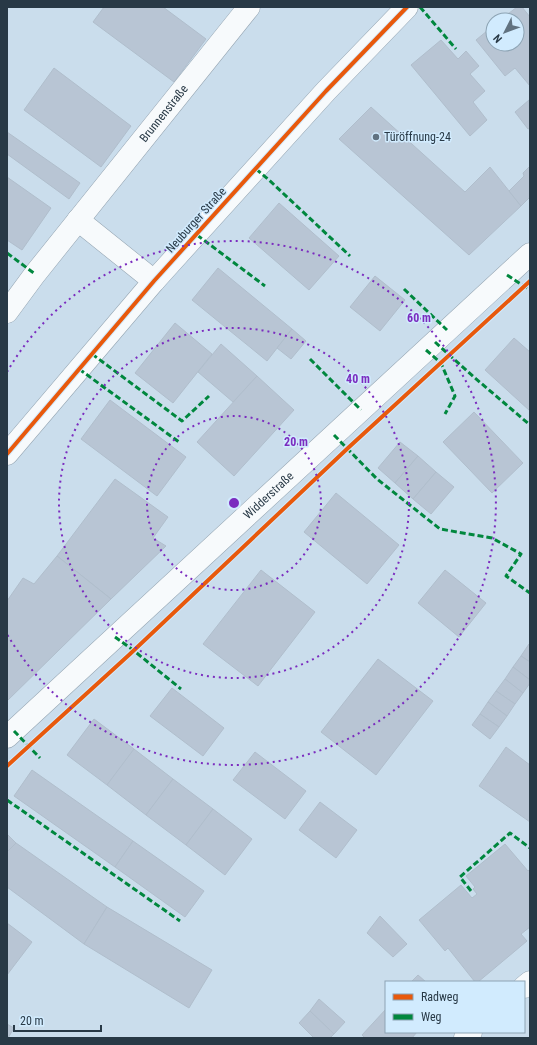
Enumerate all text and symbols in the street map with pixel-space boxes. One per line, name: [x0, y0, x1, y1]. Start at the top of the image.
north arrow: [485, 12, 525, 52]
text: N: [491, 31, 505, 45]
street label: Brunnenstraße: [137, 82, 191, 145]
place label: Türöffnung-24: [384, 130, 451, 144]
marker: Türöffnung-24: [371, 132, 381, 142]
street label: Neuburger Straße: [163, 184, 229, 255]
text: 60 m: [407, 311, 431, 325]
text: 40 m: [346, 372, 370, 386]
text: 20 m: [284, 435, 308, 449]
street label: Widderstraße: [241, 469, 297, 522]
centre of rings: [227, 496, 241, 510]
legend: [385, 981, 525, 1033]
text: Radweg: [421, 990, 458, 1004]
scale bar: [14, 1007, 101, 1033]
text: Weg: [421, 1010, 442, 1024]
text: 20 m: [20, 1014, 44, 1028]

